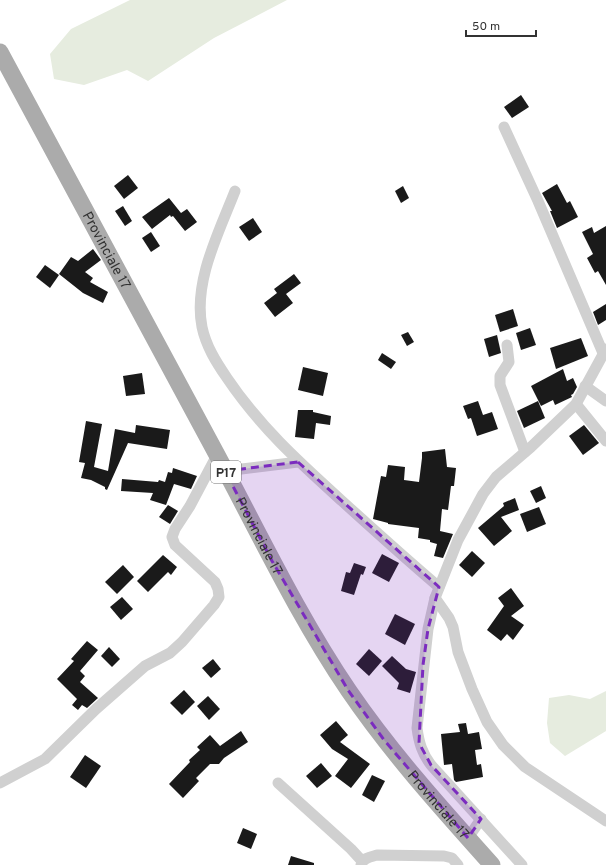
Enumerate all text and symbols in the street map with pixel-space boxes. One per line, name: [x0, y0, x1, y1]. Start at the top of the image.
scale bar: [466, 12, 536, 38]
text: 50 m: [472, 19, 500, 35]
street label: Provinciale 17: [78, 209, 133, 292]
road number: P17: [211, 461, 241, 483]
street label: Provinciale 17: [231, 495, 286, 578]
street label: Provinciale 17: [403, 768, 472, 843]

